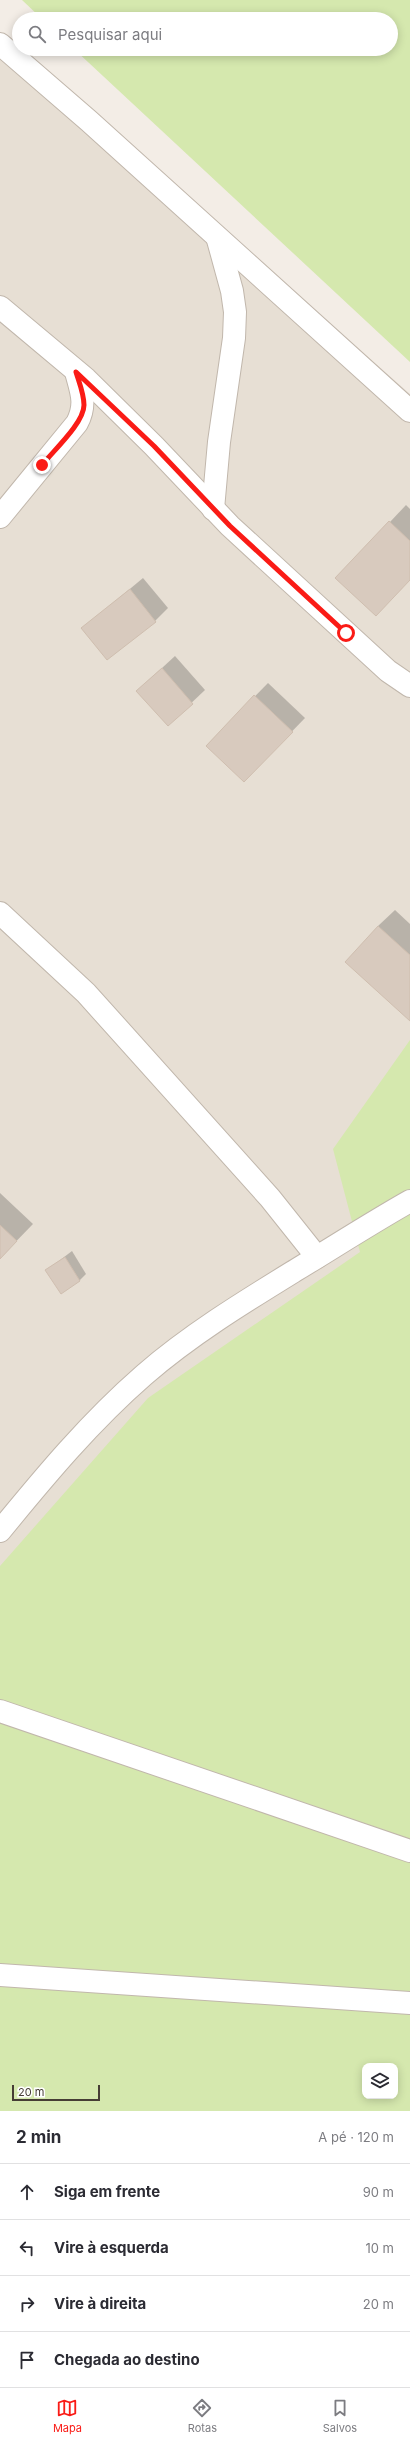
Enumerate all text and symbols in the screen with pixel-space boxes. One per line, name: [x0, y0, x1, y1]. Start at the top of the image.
search box: [12, 12, 398, 56]
icon: search: [26, 23, 48, 45]
text: Pesquisar aqui: [58, 25, 162, 44]
route end: [33, 456, 51, 474]
route start: [337, 624, 355, 642]
map controls: [362, 2063, 398, 2099]
button: layers: [362, 2063, 398, 2099]
scale bar: [12, 2083, 100, 2102]
text: 20 m: [18, 2085, 44, 2099]
text: 2 min: [16, 2127, 61, 2147]
text: A pé · 120 m: [318, 2129, 394, 2145]
icon: ahead: [16, 2181, 38, 2203]
text: Siga em frente: [54, 2182, 160, 2201]
text: 90 m: [363, 2184, 394, 2200]
icon: left: [16, 2237, 38, 2259]
text: Vire à esquerda: [54, 2238, 169, 2257]
text: 10 m: [365, 2240, 394, 2256]
icon: right: [16, 2293, 38, 2315]
text: Vire à direita: [54, 2294, 146, 2313]
text: 20 m: [363, 2296, 394, 2312]
icon: arrive: [16, 2349, 38, 2371]
text: Chegada ao destino: [54, 2350, 200, 2369]
tab: Mapa: [53, 2397, 82, 2435]
tab: Rotas: [188, 2397, 217, 2435]
tab: Salvos: [323, 2397, 357, 2435]

